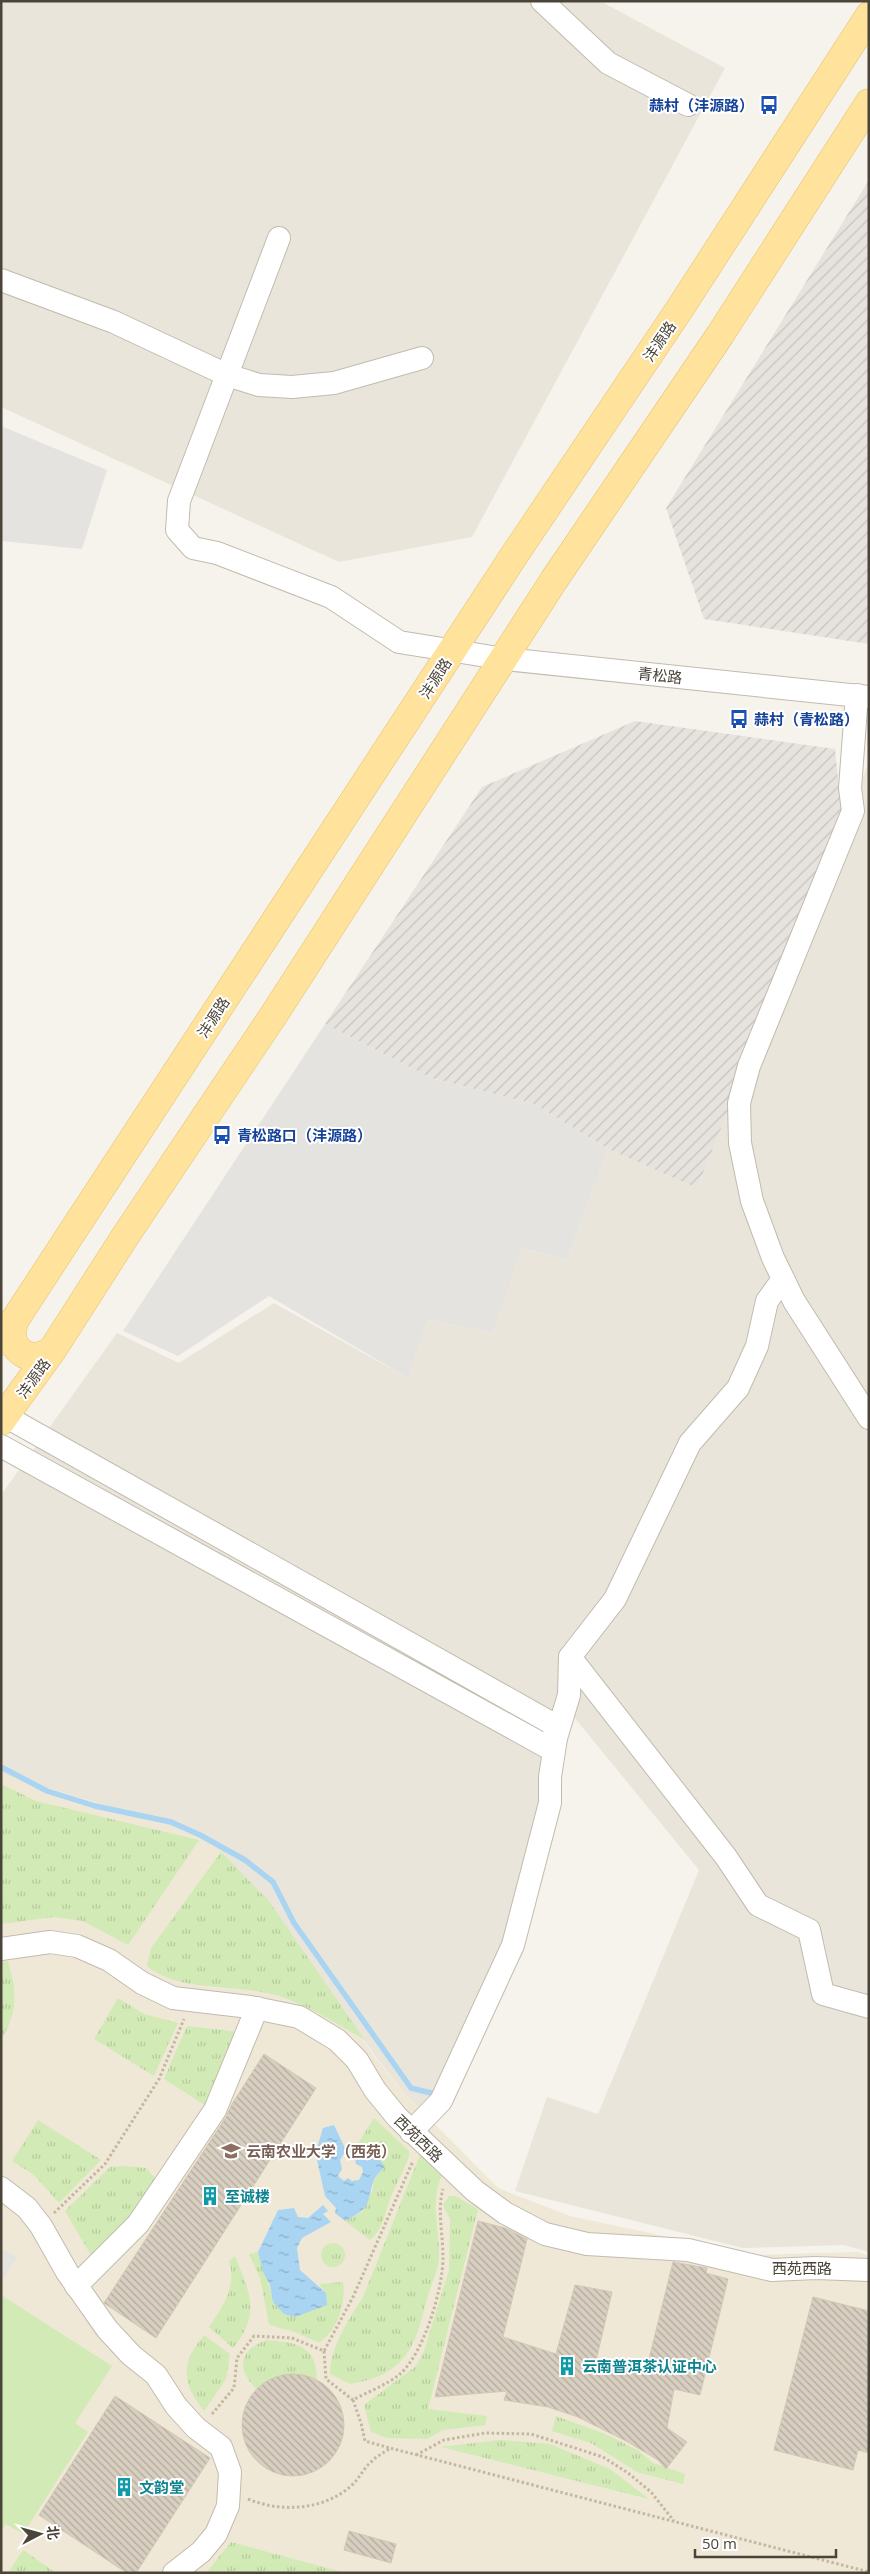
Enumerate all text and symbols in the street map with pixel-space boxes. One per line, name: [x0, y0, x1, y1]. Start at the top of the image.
bus stop icon: 蒜村（沣源路）: [758, 94, 780, 116]
place label: 蒜村（沣源路）: [649, 95, 754, 115]
street label: 沣源路: [638, 317, 680, 365]
street label: 沣源路: [414, 654, 456, 702]
street label: 青松路: [637, 663, 683, 687]
bus stop icon: 蒜村（青松路）: [728, 708, 750, 730]
place label: 蒜村（青松路）: [754, 709, 859, 729]
street label: 沣源路: [192, 993, 234, 1041]
bus stop icon: 青松路口（沣源路）: [211, 1124, 233, 1146]
place label: 青松路口（沣源路）: [237, 1125, 372, 1145]
street label: 沣源路: [12, 1354, 54, 1402]
street label: 西苑西路: [390, 2110, 448, 2166]
school or university icon: 云南农业大学（西苑）: [220, 2140, 242, 2162]
place label: 云南农业大学（西苑）: [246, 2141, 396, 2161]
building icon: 至诚楼: [199, 2185, 221, 2207]
place label: 至诚楼: [225, 2186, 270, 2206]
street label: 西苑西路: [772, 2258, 832, 2278]
building icon: 云南普洱茶认证中心: [556, 2355, 578, 2377]
place label: 云南普洱茶认证中心: [582, 2356, 717, 2376]
building icon: 文韵堂: [113, 2476, 135, 2498]
place label: 文韵堂: [139, 2477, 184, 2497]
north arrow: [15, 2509, 65, 2559]
text: 北: [43, 2525, 64, 2541]
scale bar: [695, 2526, 836, 2558]
text: 50 m: [702, 2533, 737, 2553]

